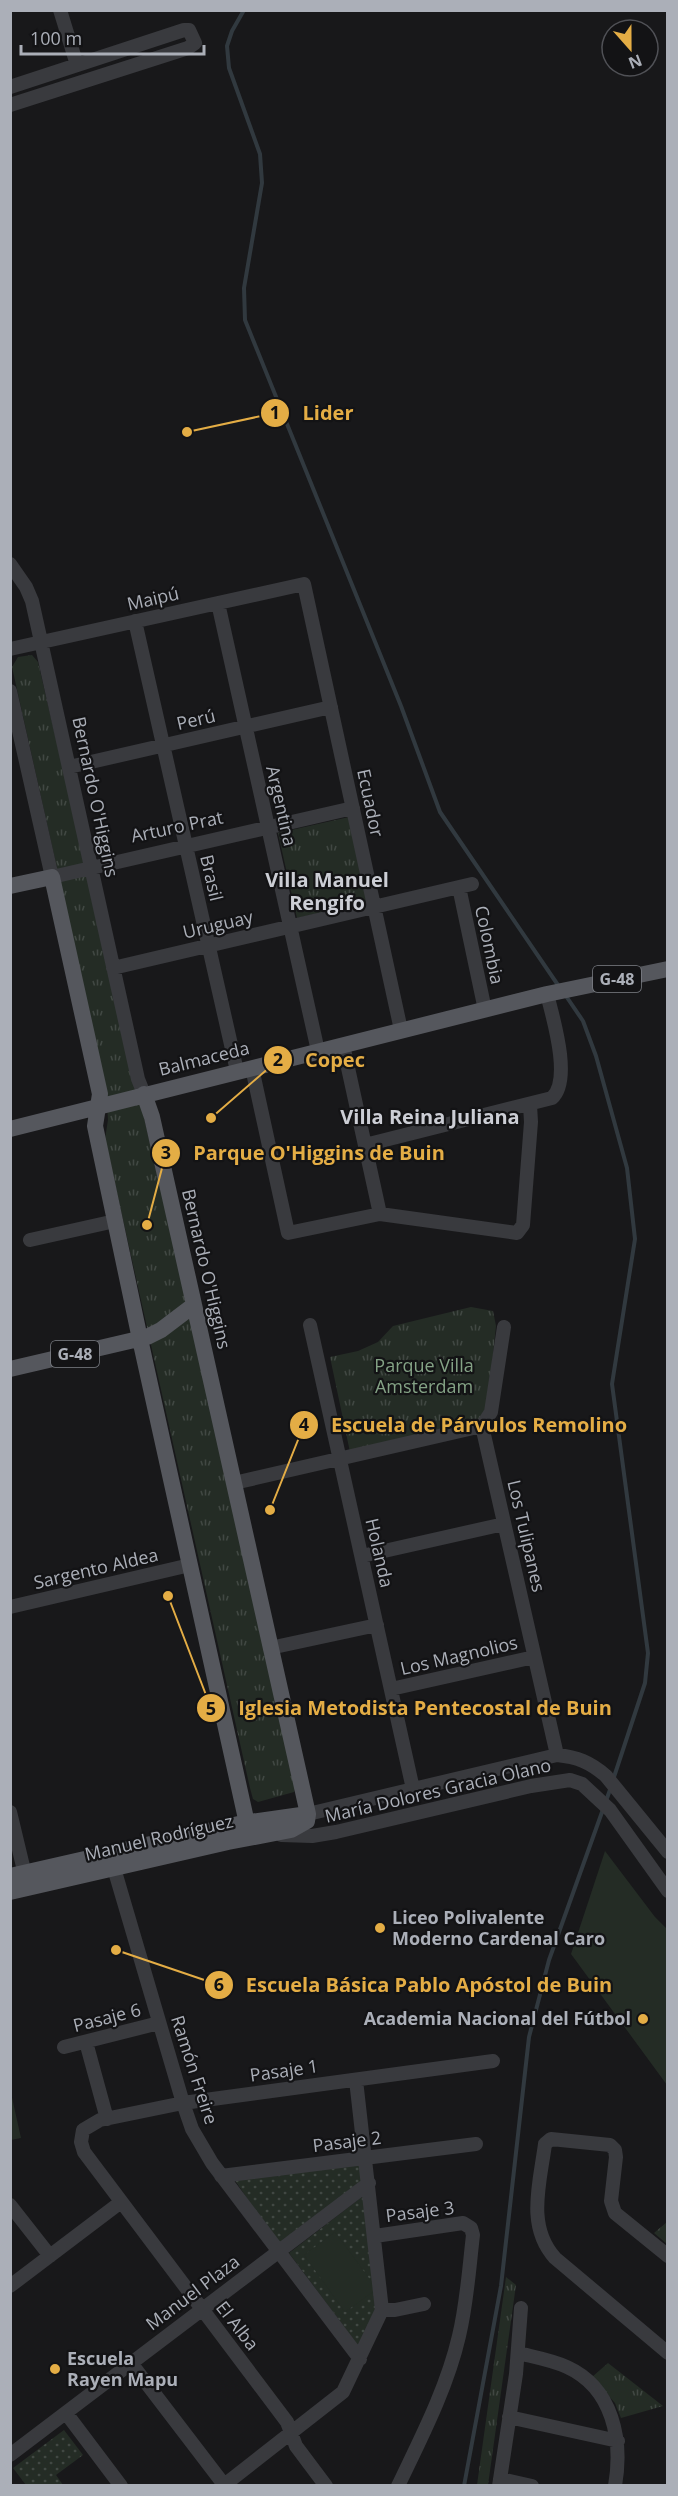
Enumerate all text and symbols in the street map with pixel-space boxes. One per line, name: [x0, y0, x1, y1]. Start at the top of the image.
scale bar: [21, 18, 204, 56]
north arrow: [600, 18, 660, 78]
text: 100 m: [30, 26, 82, 50]
text: N: [625, 49, 645, 75]
callout: Lider: [260, 394, 365, 432]
text: Lider: [303, 399, 353, 426]
text: 1: [270, 400, 280, 424]
street label: Maipú: [124, 580, 181, 616]
street label: Perú: [174, 703, 218, 735]
street label: Bernardo O'Higgins: [67, 714, 125, 879]
street label: Argentina: [261, 763, 303, 848]
street label: Ecuador: [352, 767, 390, 840]
street label: Arturo Prat: [128, 805, 225, 847]
street label: Brasil: [195, 852, 229, 903]
district label: Villa Manuel Rengifo: [265, 866, 389, 916]
street label: Colombia: [470, 903, 510, 986]
street label: Uruguay: [180, 904, 256, 944]
road number: G-48: [593, 966, 641, 992]
street label: Balmaceda: [156, 1035, 252, 1081]
callout: Copec: [263, 1041, 377, 1079]
text: Copec: [305, 1046, 365, 1073]
text: 2: [273, 1047, 283, 1071]
district label: Villa Reina Juliana: [340, 1103, 520, 1130]
callout: Parque O'Higgins de Buin: [151, 1134, 457, 1172]
text: Parque O'Higgins de Buin: [193, 1139, 445, 1166]
text: 3: [161, 1140, 171, 1164]
street label: Bernardo O'Higgins: [177, 1186, 237, 1351]
road number: G-48: [51, 1341, 99, 1367]
park label: Parque Villa Amsterdam: [374, 1353, 474, 1398]
callout: Escuela de Párvulos Remolino: [289, 1406, 639, 1444]
text: Escuela de Párvulos Remolino: [331, 1411, 627, 1438]
text: 4: [299, 1412, 309, 1436]
street label: Los Tulipanes: [502, 1477, 552, 1594]
street label: Holanda: [360, 1516, 400, 1590]
street label: Sargento Aldea: [31, 1542, 160, 1594]
street label: Los Magnolios: [398, 1630, 520, 1680]
callout: Iglesia Metodista Pentecostal de Buin: [196, 1689, 624, 1727]
text: Iglesia Metodista Pentecostal de Buin: [238, 1694, 612, 1721]
text: 5: [206, 1696, 216, 1720]
street label: María Dolores Gracia Olano: [322, 1752, 553, 1828]
street label: Manuel Rodríguez: [82, 1808, 235, 1866]
place label: Liceo Polivalente Moderno Cardenal Caro: [392, 1905, 605, 1950]
marker: Liceo Polivalente Moderno Cardenal Caro: [373, 1921, 387, 1935]
callout: Escuela Básica Pablo Apóstol de Buin: [204, 1966, 624, 2004]
text: Escuela Básica Pablo Apóstol de Buin: [246, 1971, 612, 1998]
text: 6: [214, 1972, 224, 1996]
street label: Pasaje 6: [70, 1997, 143, 2037]
place label: Academia Nacional del Fútbol: [364, 2006, 631, 2030]
street label: Ramón Freire: [166, 2012, 224, 2127]
marker: Academia Nacional del Fútbol: [636, 2012, 650, 2026]
street label: Pasaje 1: [248, 2053, 320, 2087]
street label: Pasaje 2: [311, 2125, 383, 2157]
street label: Pasaje 3: [384, 2195, 456, 2227]
street label: Manuel Plaza: [141, 2249, 244, 2335]
street label: El Alba: [211, 2296, 265, 2355]
place label: Escuela Rayen Mapu: [67, 2346, 178, 2391]
marker: Escuela Rayen Mapu: [48, 2362, 62, 2376]

